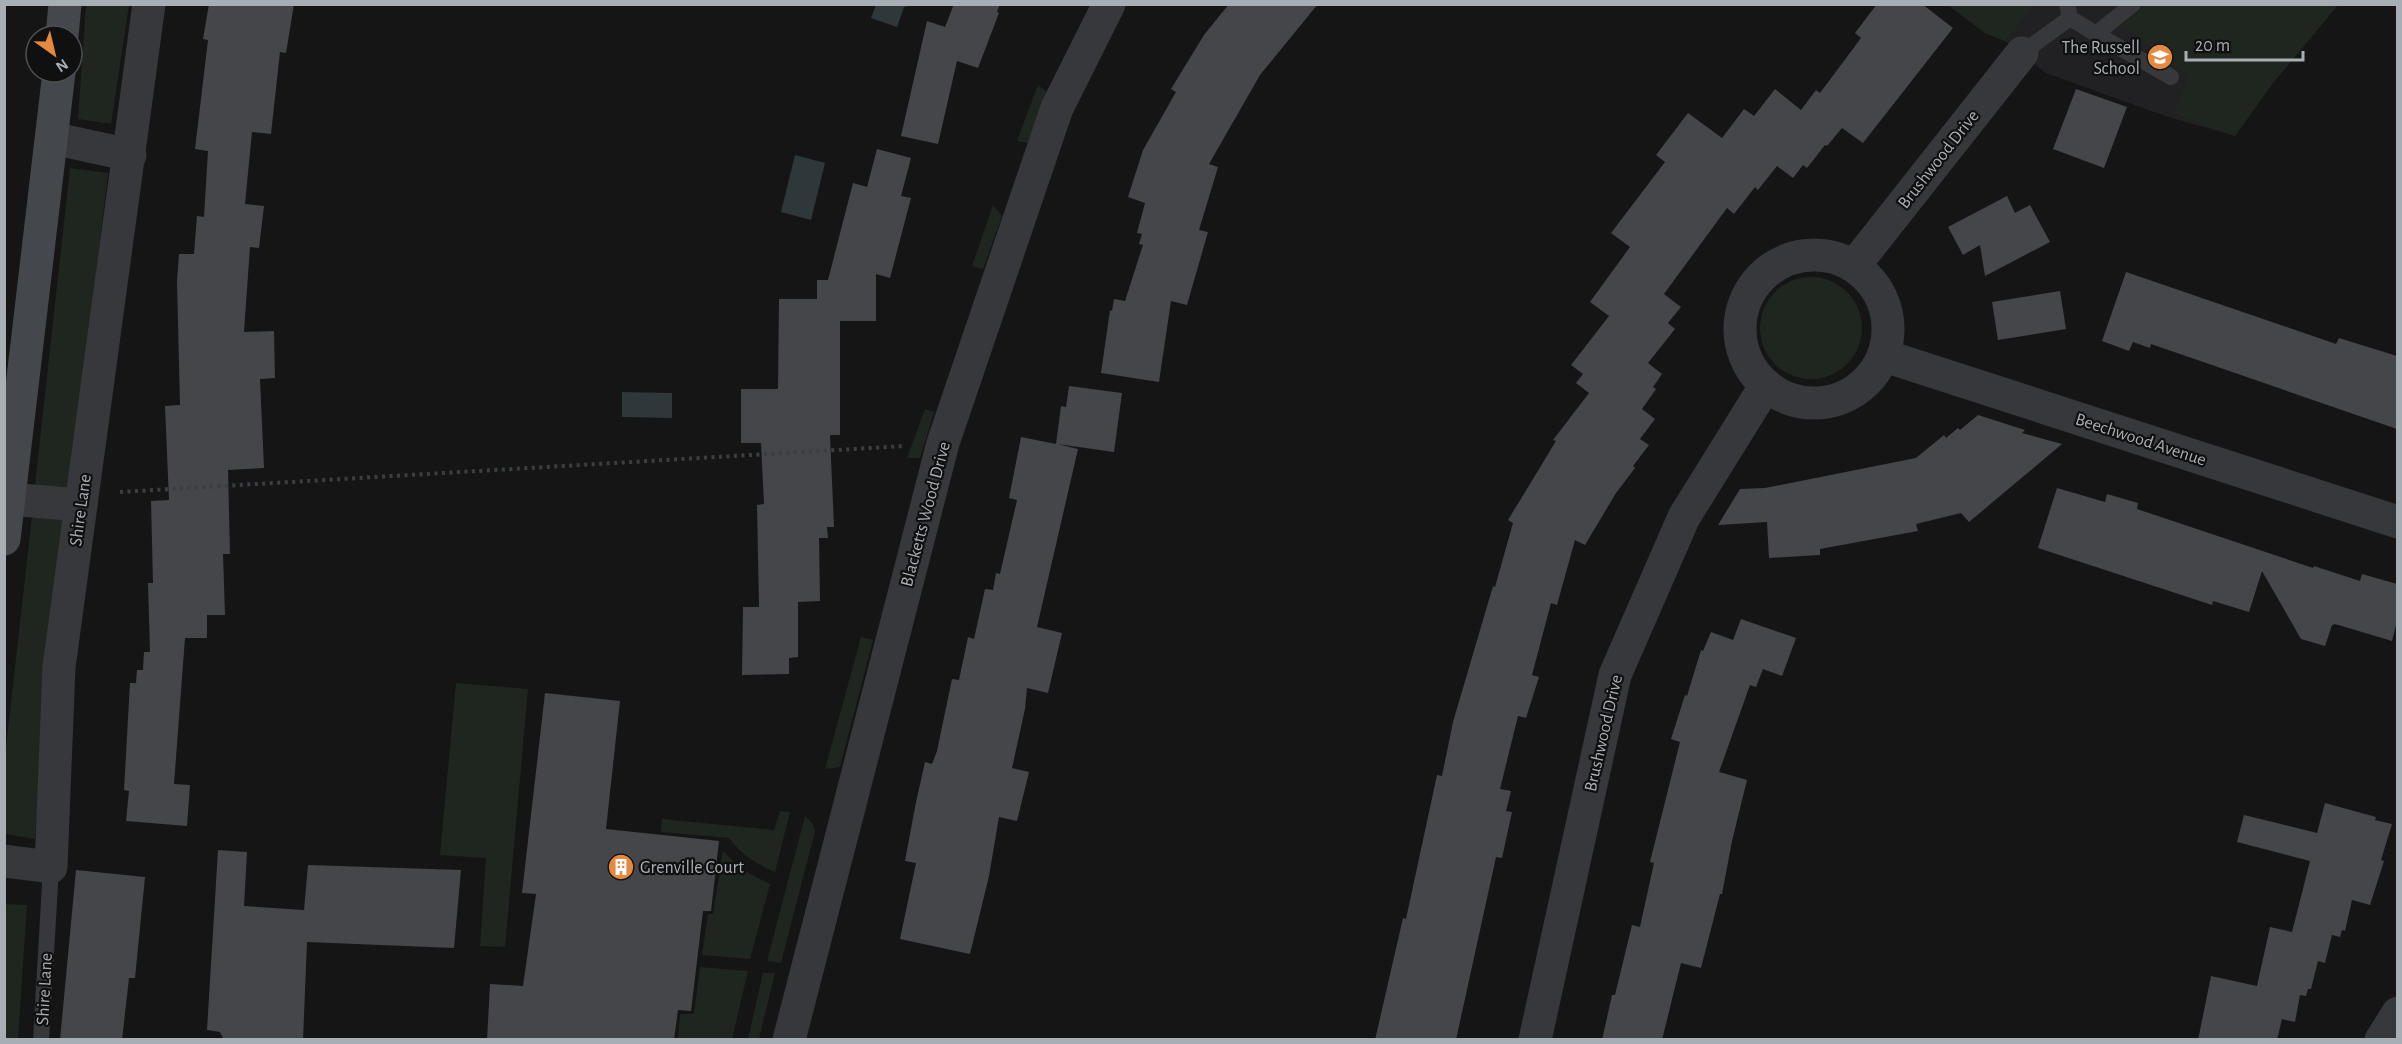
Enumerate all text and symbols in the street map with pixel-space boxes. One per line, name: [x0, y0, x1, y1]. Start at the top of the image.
north arrow: [24, 24, 84, 84]
scale bar: [2186, 24, 2303, 62]
text: 20 m: [2195, 37, 2230, 55]
place label: The Russell School: [2061, 39, 2140, 78]
school or university icon: The Russell School: [2145, 42, 2175, 72]
text: N: [53, 56, 71, 75]
street label: Brushwood Drive: [1895, 107, 1983, 212]
street label: Beechwood Avenue: [2073, 410, 2208, 470]
street label: Blacketts Wood Drive: [898, 440, 954, 589]
street label: Shire Lane: [67, 473, 95, 547]
street label: Brushwood Drive: [1582, 673, 1626, 793]
building icon: Grenville Court: [606, 852, 636, 882]
place label: Grenville Court: [640, 859, 744, 877]
street label: Shire Lane: [34, 952, 56, 1026]

